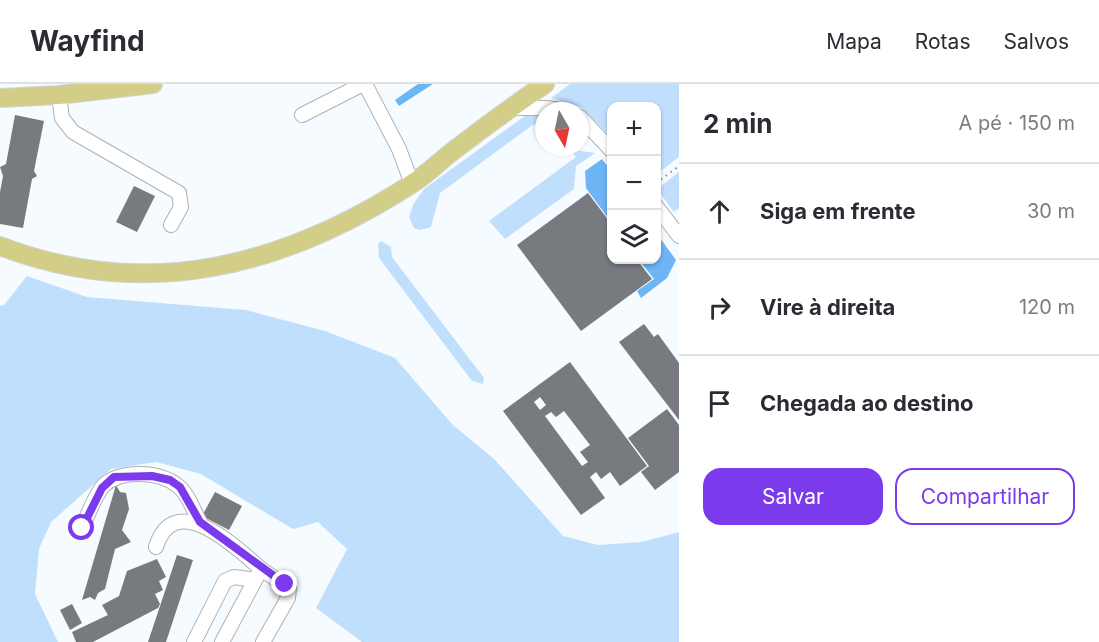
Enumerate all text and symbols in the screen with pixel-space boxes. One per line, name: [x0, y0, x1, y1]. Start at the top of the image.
text: Wayfind: [30, 24, 145, 58]
text: Mapa: [826, 29, 882, 54]
text: Rotas: [915, 29, 970, 54]
text: Salvos: [1003, 29, 1069, 54]
north arrow: [535, 102, 589, 156]
map controls: [607, 102, 661, 264]
button: +: [607, 102, 661, 156]
text: 2 min: [703, 108, 773, 139]
text: A pé · 150 m: [959, 111, 1075, 135]
button: −: [607, 156, 661, 210]
icon: ahead: [703, 195, 736, 228]
text: Siga em frente: [760, 198, 916, 224]
text: 30 m: [1027, 199, 1075, 223]
button: layers: [607, 210, 661, 264]
icon: right: [703, 291, 736, 324]
text: Vire à direita: [760, 294, 895, 320]
text: 120 m: [1019, 295, 1075, 319]
icon: arrive: [703, 387, 736, 420]
text: Chegada ao destino: [760, 390, 974, 416]
button: Salvar: [703, 468, 883, 525]
button: Compartilhar: [895, 468, 1075, 525]
route start: [68, 514, 94, 540]
route end: [271, 570, 297, 596]

